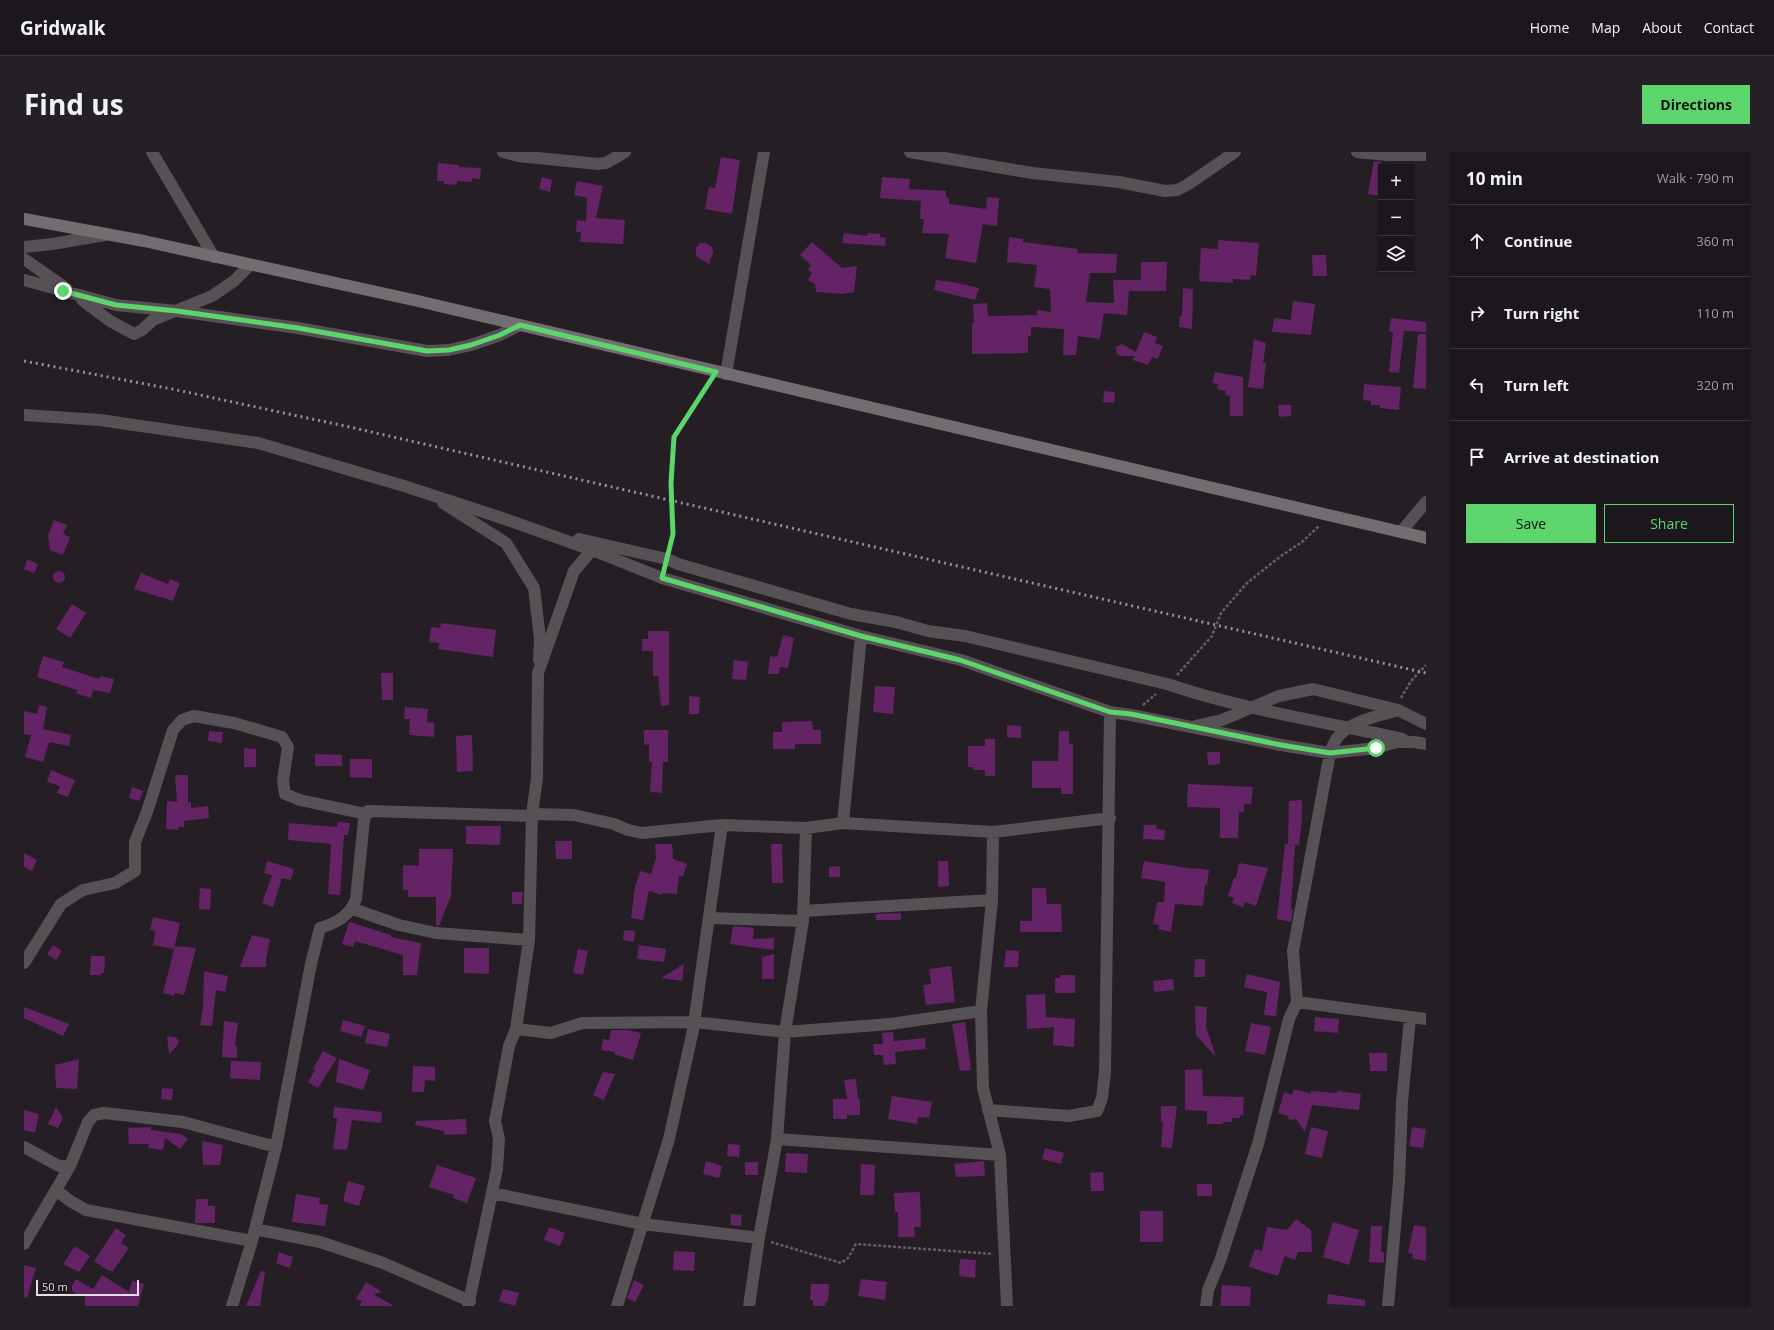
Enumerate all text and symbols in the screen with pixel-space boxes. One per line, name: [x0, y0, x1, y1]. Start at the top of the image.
text: Gridwalk: [20, 15, 106, 41]
text: Home: [1530, 18, 1569, 37]
text: Map: [1591, 18, 1620, 37]
text: About: [1642, 18, 1682, 37]
text: Contact: [1704, 18, 1754, 37]
text: Find us: [24, 85, 124, 123]
button: Directions: [1642, 85, 1750, 124]
map controls: [1378, 164, 1414, 272]
button: +: [1378, 164, 1414, 200]
text: 10 min: [1466, 167, 1523, 190]
text: Walk · 790 m: [1657, 169, 1734, 187]
button: −: [1378, 200, 1414, 236]
icon: ahead: [1466, 230, 1488, 252]
text: Continue: [1504, 231, 1572, 251]
text: 360 m: [1696, 232, 1734, 250]
button: layers: [1378, 236, 1414, 272]
route end: [54, 282, 72, 300]
icon: right: [1466, 302, 1488, 324]
text: Turn right: [1504, 303, 1579, 323]
text: 110 m: [1696, 304, 1734, 322]
icon: left: [1466, 374, 1488, 396]
text: Turn left: [1504, 375, 1569, 395]
text: 320 m: [1696, 376, 1734, 394]
icon: arrive: [1466, 446, 1488, 468]
text: Arrive at destination: [1504, 447, 1659, 467]
button: Save: [1466, 504, 1596, 543]
button: Share: [1604, 504, 1734, 543]
route start: [1367, 739, 1385, 757]
scale bar: [36, 1278, 139, 1297]
text: 50 m: [42, 1279, 68, 1294]

